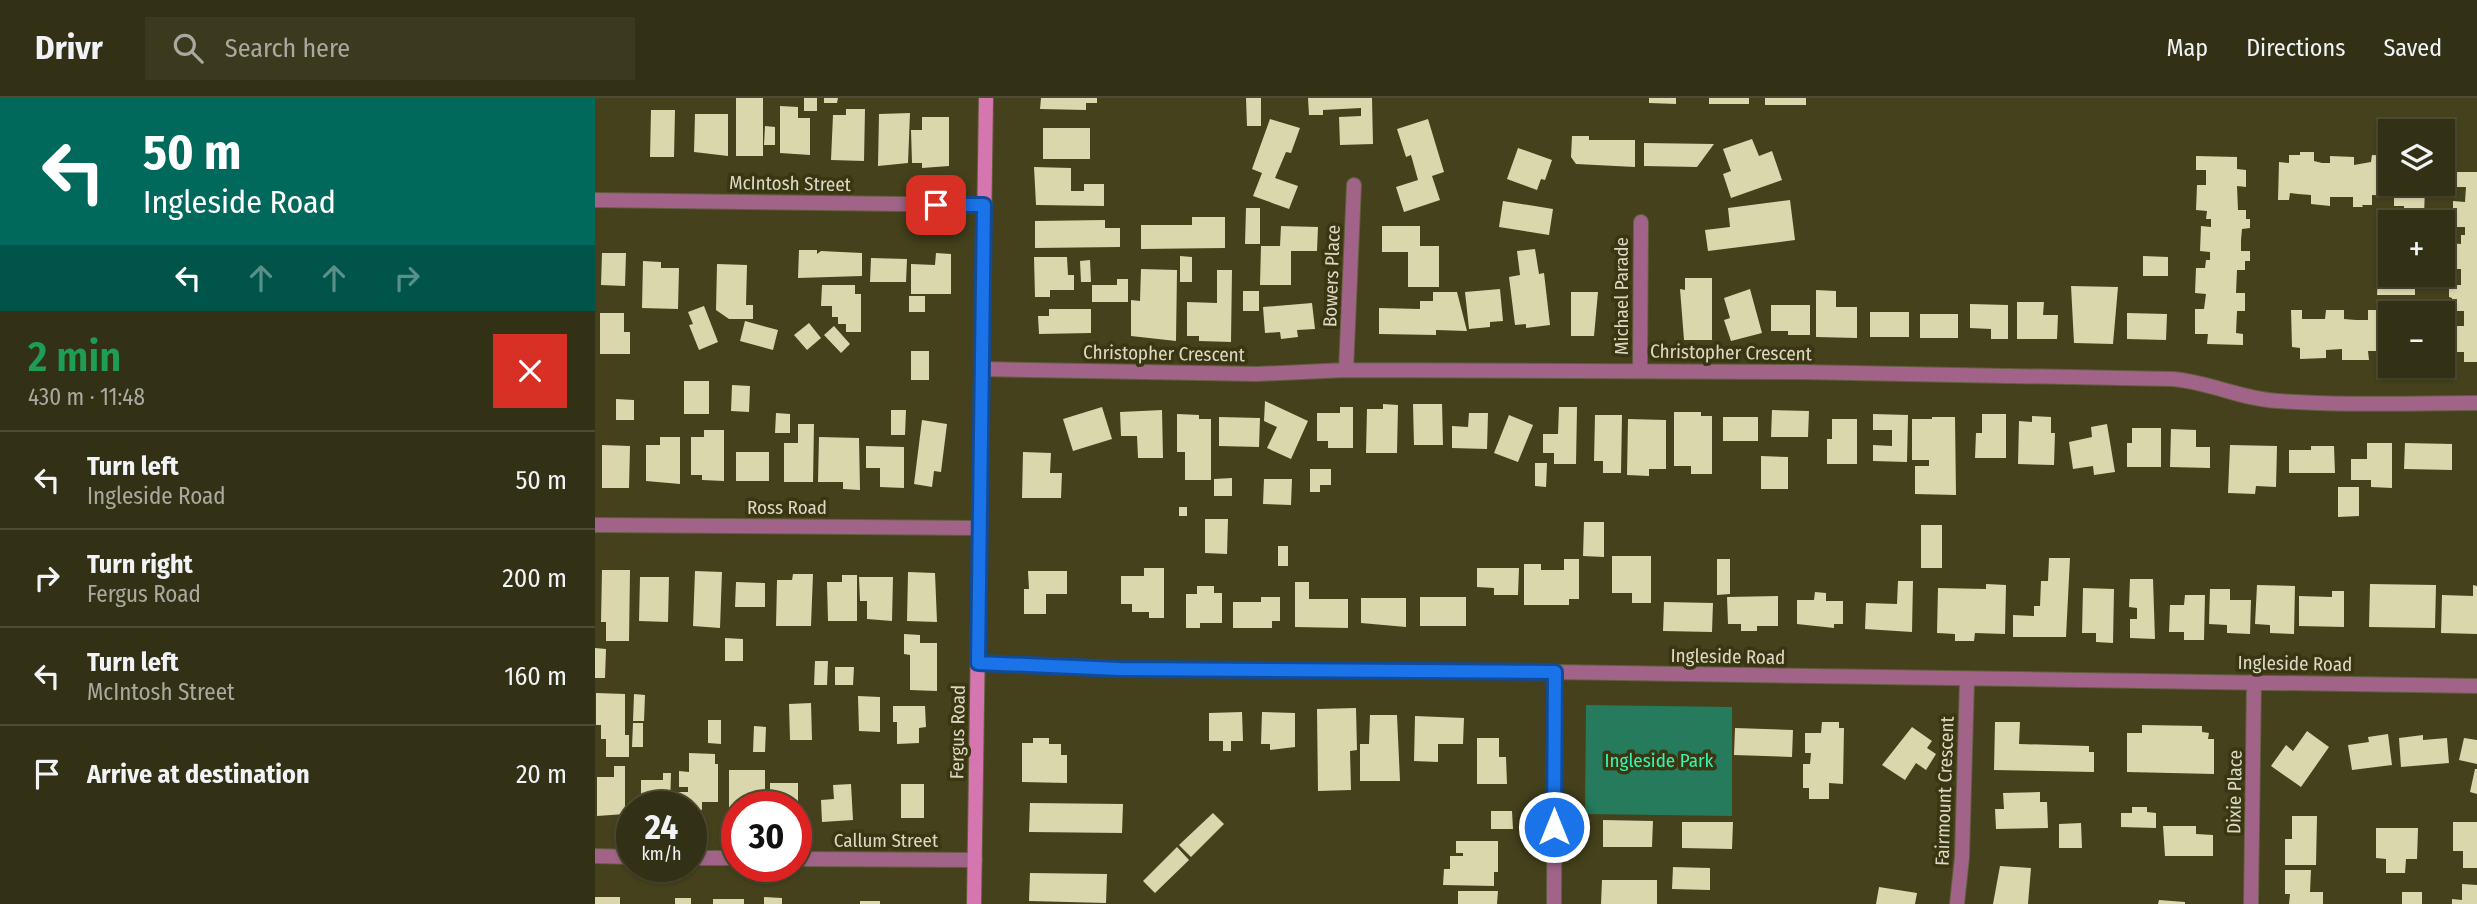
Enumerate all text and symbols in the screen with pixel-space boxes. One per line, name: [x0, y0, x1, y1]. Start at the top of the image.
search box: [145, 17, 635, 80]
text: Drivr: [35, 28, 103, 68]
icon: search: [169, 29, 207, 67]
text: Search here: [225, 33, 350, 64]
text: Map: [2167, 34, 2208, 62]
text: Directions: [2246, 34, 2345, 62]
text: Saved: [2383, 34, 2442, 62]
map controls: [2378, 119, 2455, 378]
button: layers: [2378, 119, 2455, 196]
text: 50 m: [143, 123, 241, 182]
icon: left: [28, 126, 119, 217]
street label: McIntosh Street: [729, 171, 852, 196]
pin: [906, 175, 966, 235]
text: Ingleside Road: [143, 183, 336, 221]
icon: arrive: [917, 186, 955, 224]
button: +: [2378, 210, 2455, 287]
street label: Bowers Place: [1318, 224, 1345, 328]
street label: Michael Parade: [1610, 237, 1633, 355]
icon: left: [169, 259, 207, 297]
icon: ahead: [242, 259, 280, 297]
icon: ahead: [315, 259, 353, 297]
icon: right: [388, 259, 426, 297]
button: −: [2378, 301, 2455, 378]
text: 2 min: [28, 332, 121, 382]
button: close: [493, 334, 567, 408]
street label: Christopher Crescent: [1650, 340, 1813, 365]
street label: Christopher Crescent: [1083, 341, 1246, 366]
text: 430 m · 11:48: [28, 383, 145, 411]
text: Turn left: [87, 451, 179, 482]
icon: left: [28, 461, 66, 499]
text: 50 m: [515, 465, 567, 496]
text: Ingleside Road: [87, 482, 226, 510]
street label: Ross Road: [747, 496, 827, 519]
text: Turn right: [87, 549, 193, 580]
icon: right: [28, 559, 66, 597]
text: 200 m: [502, 563, 567, 594]
text: Fergus Road: [87, 580, 201, 608]
street label: Ingleside Road: [1671, 644, 1785, 669]
text: Turn left: [87, 647, 179, 678]
street label: Ingleside Road: [2238, 651, 2352, 676]
icon: left: [28, 657, 66, 695]
text: 160 m: [504, 661, 567, 692]
text: McIntosh Street: [87, 678, 235, 706]
street label: Fergus Road: [945, 685, 970, 779]
street label: Fairmount Crescent: [1930, 715, 1959, 866]
park label: Ingleside Park: [1605, 749, 1714, 772]
street label: Dixie Place: [2222, 750, 2247, 834]
icon: arrive: [28, 755, 66, 793]
text: Arrive at destination: [87, 759, 310, 790]
text: 20 m: [516, 759, 567, 790]
position arrow: [1517, 790, 1591, 864]
speed limit sign: 30: [721, 791, 812, 882]
text: 24: [645, 806, 678, 848]
street label: Callum Street: [834, 829, 939, 852]
text: km/h: [641, 843, 682, 865]

